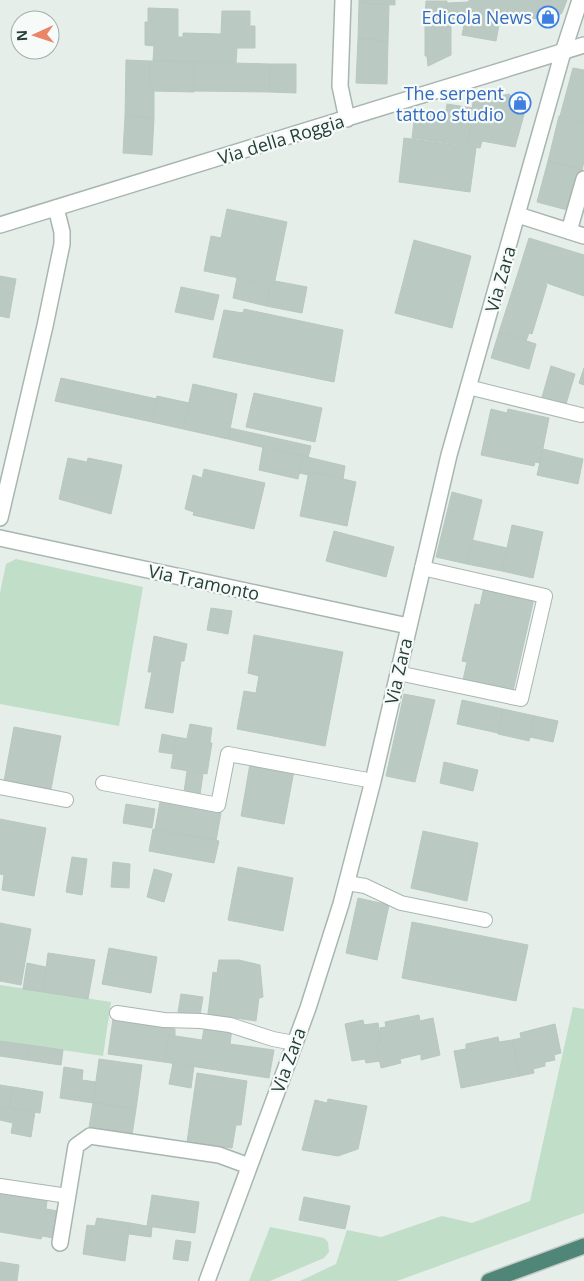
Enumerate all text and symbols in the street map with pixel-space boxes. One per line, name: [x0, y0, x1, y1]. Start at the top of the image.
place label: Edicola News: [422, 5, 532, 29]
shop icon: Edicola News: [536, 5, 560, 29]
north arrow: [10, 10, 60, 60]
text: N: [12, 30, 31, 42]
place label: The serpent tattoo studio: [396, 81, 504, 126]
shop icon: The serpent tattoo studio: [508, 91, 532, 115]
street label: Via della Roggia: [215, 108, 347, 170]
street label: Via Zara: [479, 243, 521, 315]
street label: Via Tramonto: [146, 559, 262, 605]
street label: Via Zara: [379, 635, 417, 707]
street label: Via Zara: [265, 1024, 311, 1096]

